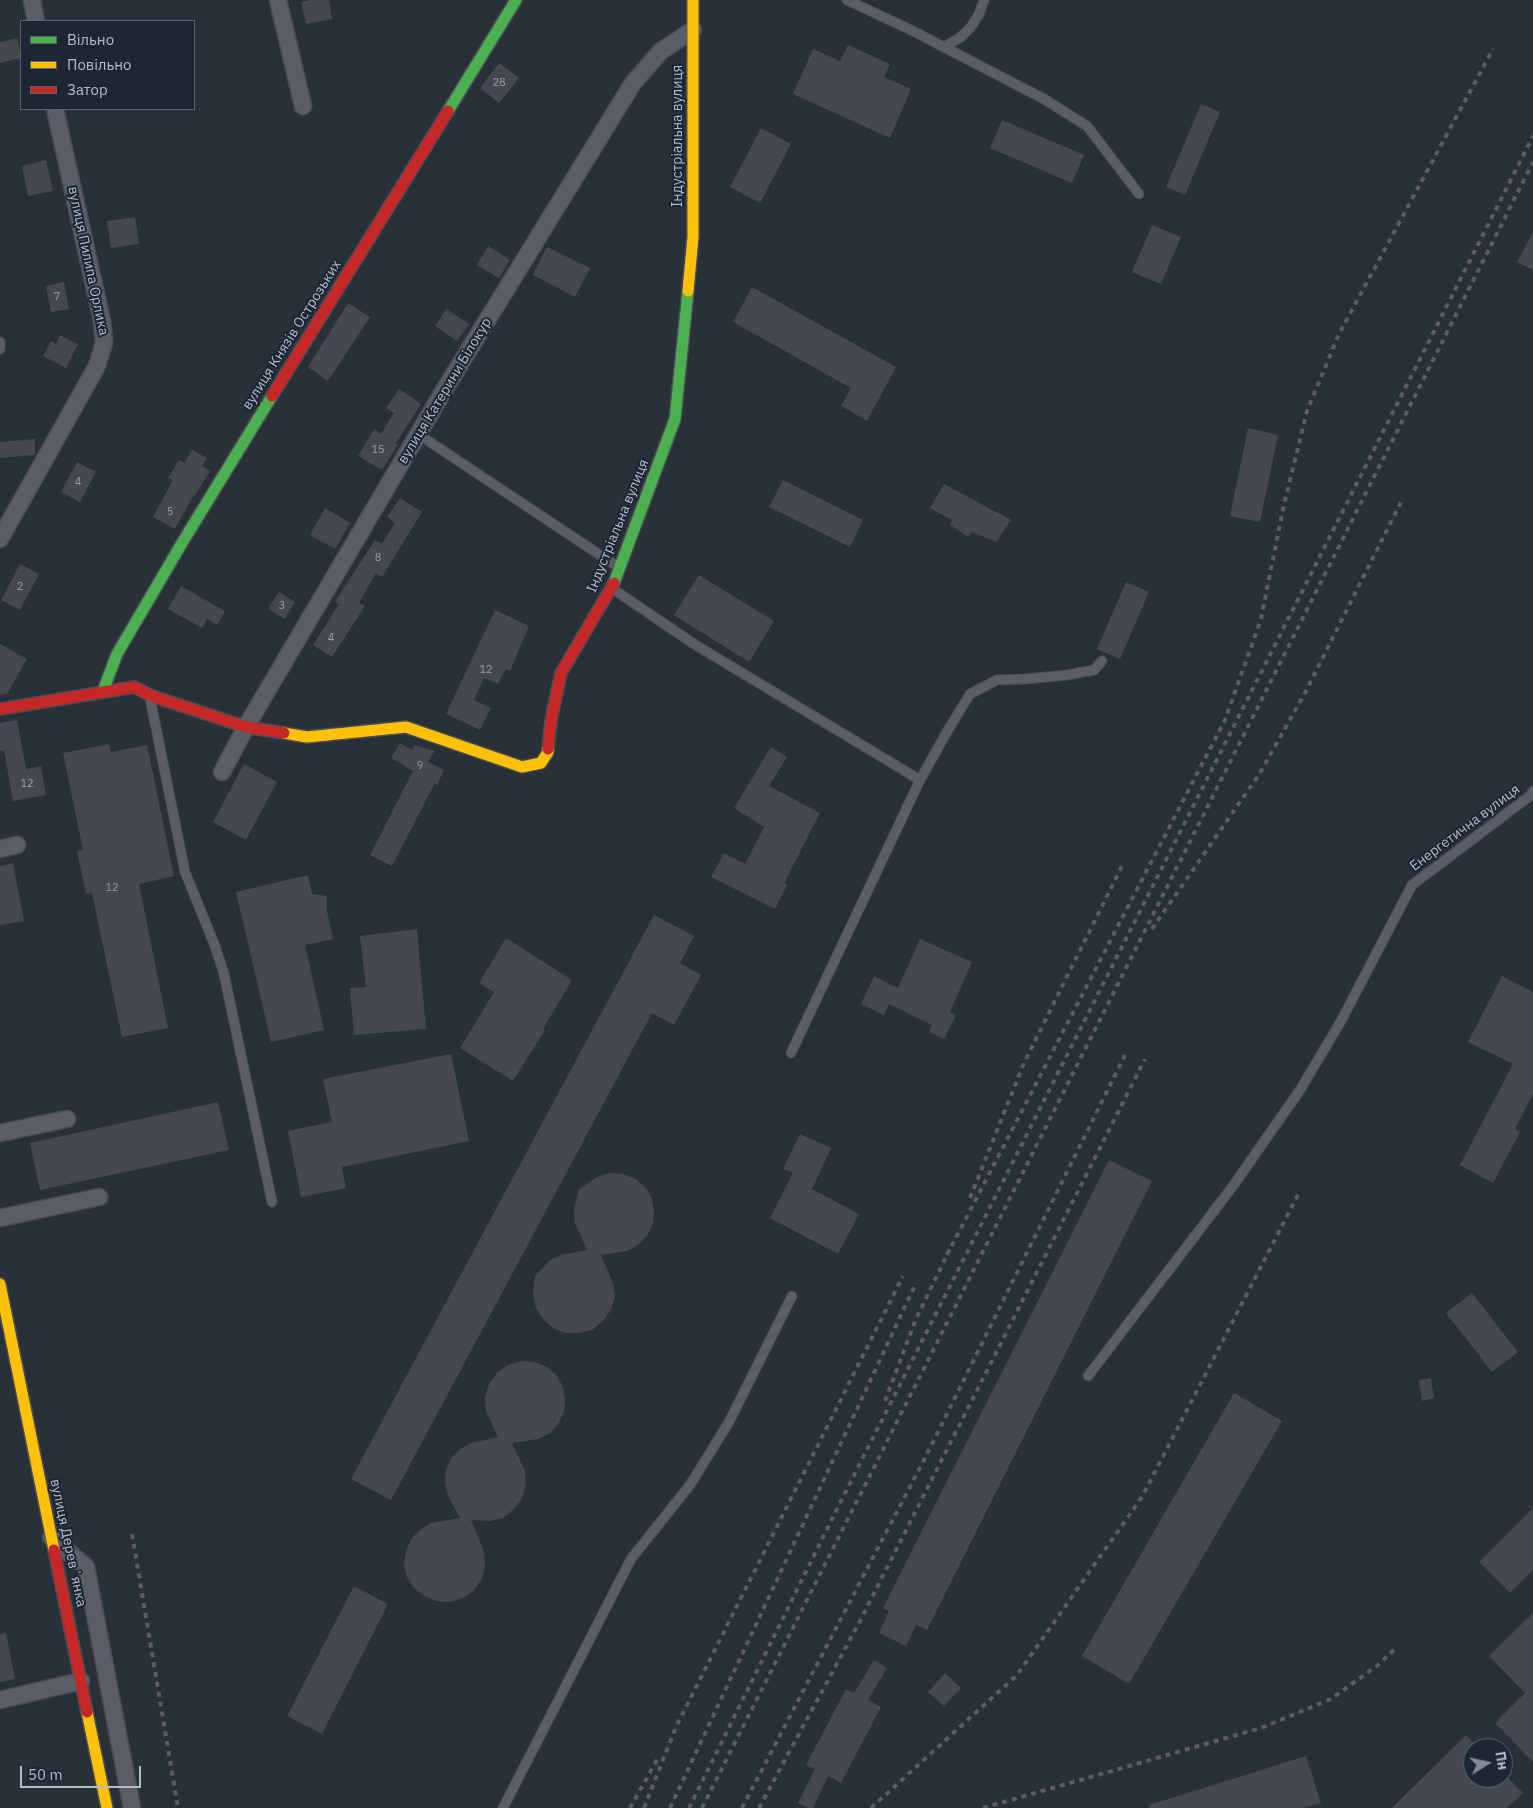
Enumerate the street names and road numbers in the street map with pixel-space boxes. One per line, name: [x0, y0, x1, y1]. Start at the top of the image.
street label: Індустріальна вулиця: [670, 65, 686, 207]
street label: вулиця Пилипа Орлика: [64, 185, 112, 337]
street label: вулиця Князів Острозьких: [239, 257, 345, 413]
street label: вулиця Катерини Білокур: [395, 315, 495, 467]
street label: Індустріальна вулиця: [584, 457, 652, 595]
street label: Енергетична вулиця: [1407, 781, 1523, 875]
street label: вулиця Деревʼянка: [46, 1478, 90, 1608]

